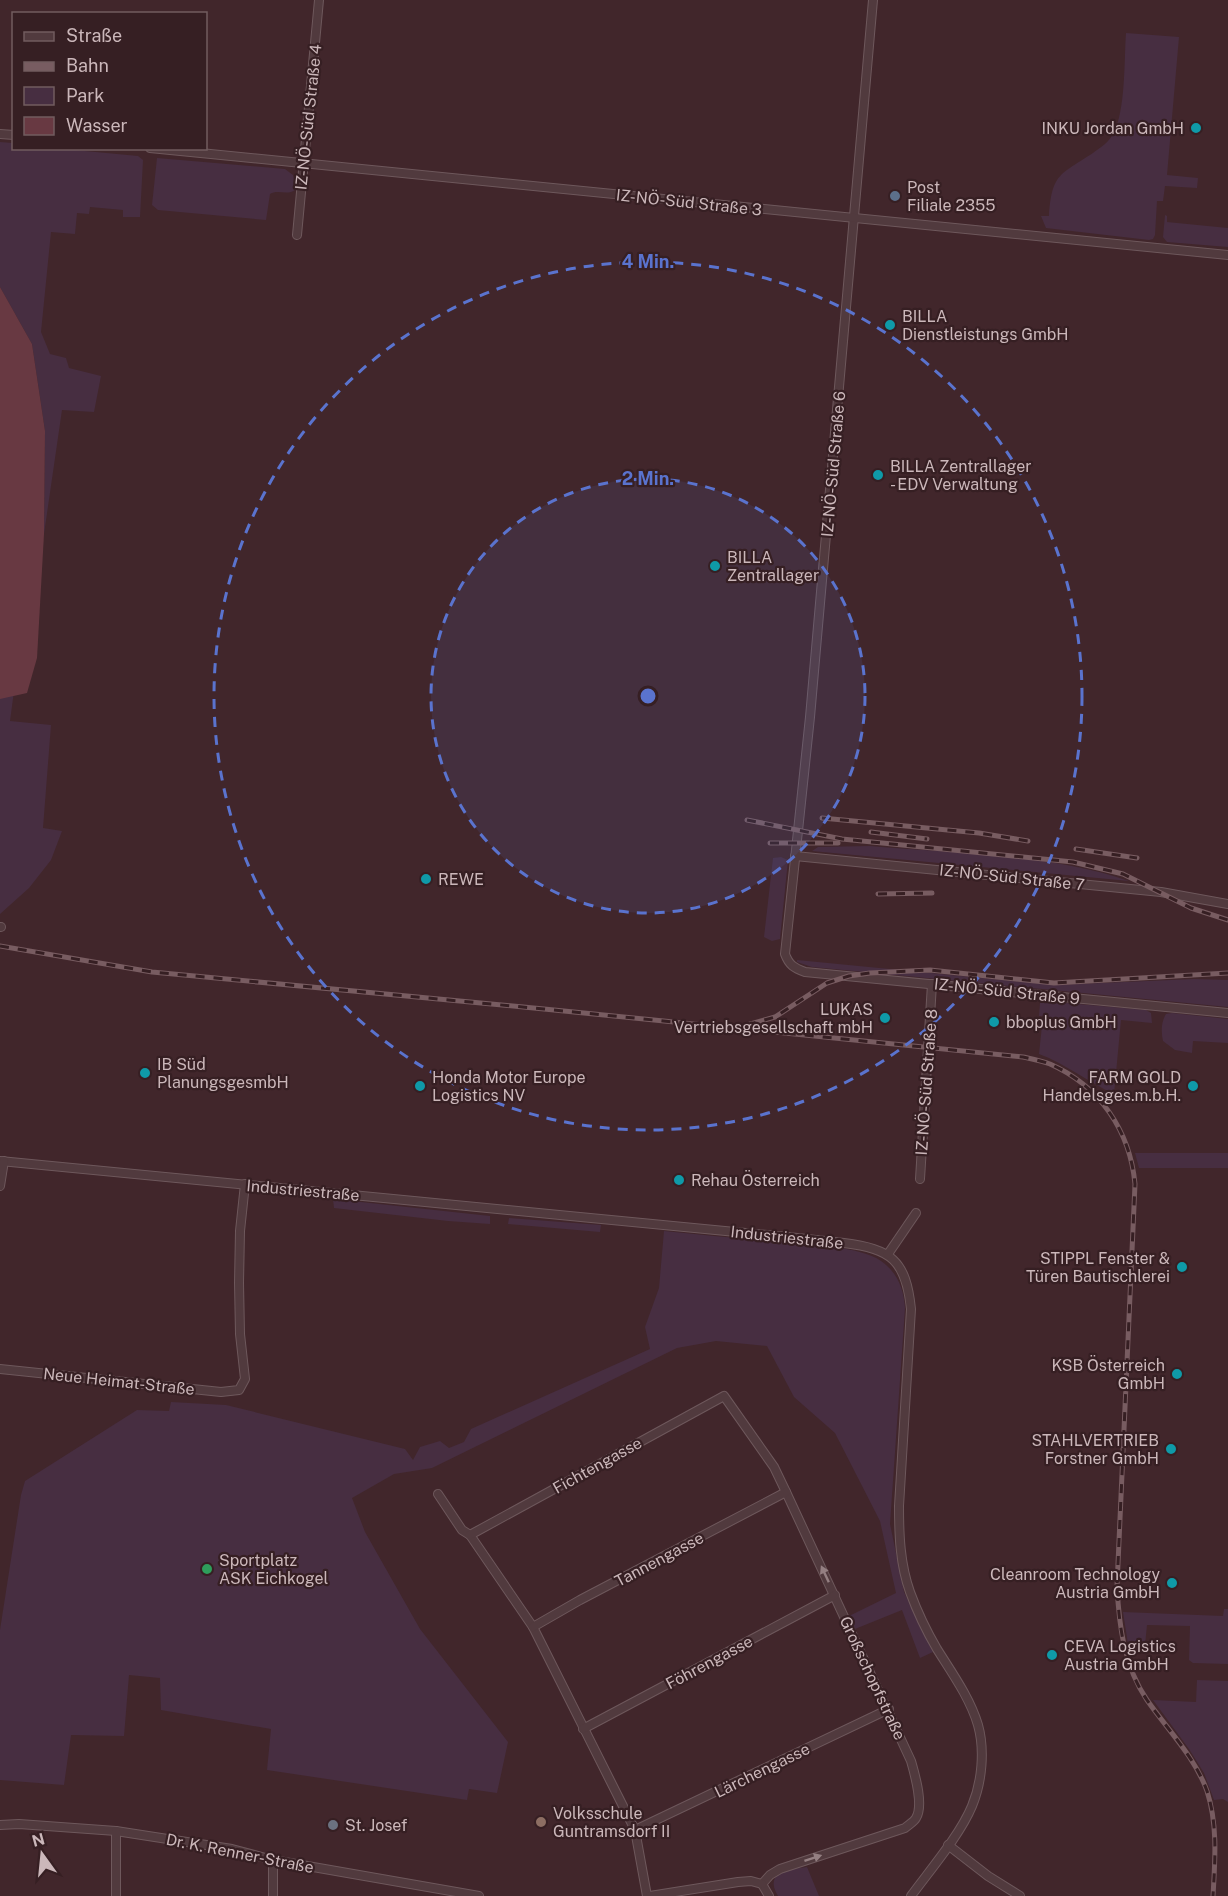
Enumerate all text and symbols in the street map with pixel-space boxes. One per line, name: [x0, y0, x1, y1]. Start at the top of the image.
legend: [12, 12, 207, 150]
text: Straße: [66, 25, 122, 46]
street label: IZ-NÖ-Süd Straße 4: [290, 43, 326, 191]
text: Bahn: [66, 55, 109, 76]
text: Park: [66, 85, 104, 106]
text: Wasser: [66, 115, 128, 136]
place label: INKU Jordan GmbH: [1042, 119, 1184, 138]
marker: INKU Jordan GmbH: [1189, 121, 1203, 135]
place label: Post Filiale 2355: [907, 178, 996, 215]
street label: IZ-NÖ-Süd Straße 3: [615, 184, 763, 220]
marker: Post Filiale 2355: [888, 189, 902, 203]
text: 4 Min.: [622, 251, 674, 272]
place label: BILLA Dienstleistungs GmbH: [902, 307, 1068, 344]
marker: BILLA Dienstleistungs GmbH: [883, 318, 897, 332]
street label: IZ-NÖ-Süd Straße 6: [817, 390, 849, 538]
place label: BILLA Zentrallager - EDV Verwaltung: [890, 457, 1032, 494]
text: 2 Min.: [622, 468, 674, 489]
marker: BILLA Zentrallager - EDV Verwaltung: [871, 468, 885, 482]
place label: BILLA Zentrallager: [727, 548, 819, 585]
marker: BILLA Zentrallager: [708, 559, 722, 573]
centre of rings: [638, 686, 658, 706]
street label: IZ-NÖ-Süd Straße 7: [938, 859, 1086, 895]
place label: REWE: [438, 870, 484, 889]
marker: REWE: [419, 872, 433, 886]
street label: IZ-NÖ-Süd Straße 9: [933, 973, 1081, 1009]
place label: LUKAS Vertriebsgesellschaft mbH: [674, 1000, 873, 1037]
street label: IZ-NÖ-Süd Straße 8: [911, 1008, 941, 1156]
marker: LUKAS Vertriebsgesellschaft mbH: [878, 1011, 892, 1025]
place label: bboplus GmbH: [1006, 1013, 1117, 1032]
marker: bboplus GmbH: [987, 1015, 1001, 1029]
place label: IB Süd PlanungsgesmbH: [157, 1055, 289, 1092]
marker: IB Süd PlanungsgesmbH: [138, 1066, 152, 1080]
place label: Honda Motor Europe Logistics NV: [432, 1068, 586, 1105]
place label: FARM GOLD Handelsges.m.b.H.: [1043, 1068, 1181, 1105]
marker: Honda Motor Europe Logistics NV: [413, 1079, 427, 1093]
marker: FARM GOLD Handelsges.m.b.H.: [1186, 1079, 1200, 1093]
place label: Rehau Österreich: [691, 1170, 820, 1190]
marker: Rehau Österreich: [672, 1173, 686, 1187]
street label: Industriestraße: [246, 1176, 360, 1205]
street label: Industriestraße: [730, 1222, 844, 1253]
place label: STIPPL Fenster & Türen Bautischlerei: [1026, 1249, 1170, 1286]
marker: STIPPL Fenster & Türen Bautischlerei: [1175, 1260, 1189, 1274]
place label: KSB Österreich GmbH: [1051, 1355, 1165, 1393]
street label: Neue Heimat-Straße: [42, 1364, 196, 1399]
marker: KSB Österreich GmbH: [1170, 1367, 1184, 1381]
place label: STAHLVERTRIEB Forstner GmbH: [1032, 1431, 1159, 1468]
street label: Fichtengasse: [549, 1433, 645, 1498]
marker: STAHLVERTRIEB Forstner GmbH: [1164, 1442, 1178, 1456]
street label: Tannengasse: [612, 1528, 707, 1591]
place label: Sportplatz ASK Eichkogel: [219, 1551, 328, 1588]
marker: Sportplatz ASK Eichkogel: [200, 1562, 214, 1576]
place label: Cleanroom Technology Austria GmbH: [990, 1565, 1160, 1602]
one-way arrow: [820, 1566, 829, 1583]
marker: Cleanroom Technology Austria GmbH: [1165, 1576, 1179, 1590]
street label: Großschopfstraße: [836, 1613, 910, 1743]
street label: Föhrengasse: [663, 1632, 756, 1693]
place label: CEVA Logistics Austria GmbH: [1064, 1637, 1176, 1674]
marker: CEVA Logistics Austria GmbH: [1045, 1648, 1059, 1662]
street label: Lärchengasse: [711, 1739, 813, 1802]
place label: Volksschule Guntramsdorf II: [553, 1804, 670, 1841]
marker: Volksschule Guntramsdorf II: [534, 1815, 548, 1829]
place label: St. Josef: [345, 1816, 407, 1835]
marker: St. Josef: [326, 1818, 340, 1832]
north arrow: [12, 1824, 72, 1884]
text: N: [30, 1829, 47, 1851]
street label: Dr. K. Renner-Straße: [164, 1830, 315, 1877]
one-way arrow: [804, 1853, 822, 1862]

